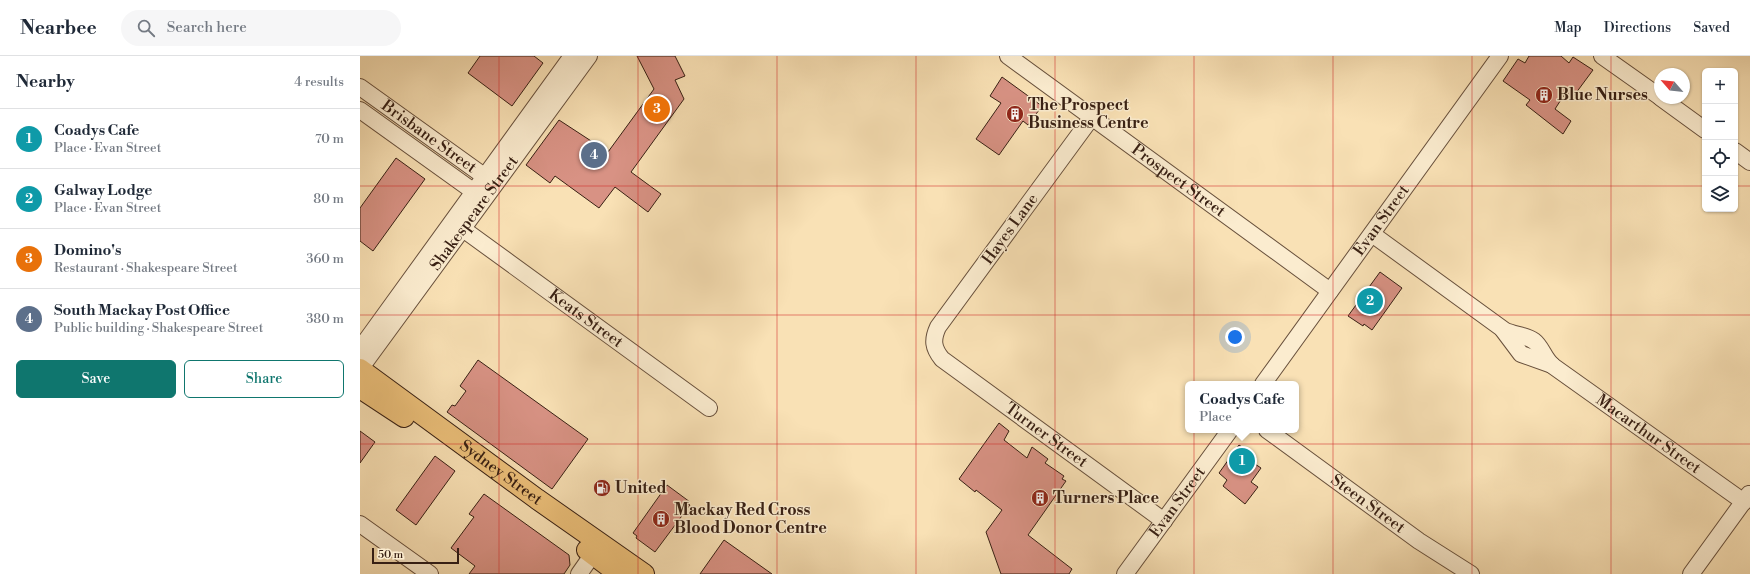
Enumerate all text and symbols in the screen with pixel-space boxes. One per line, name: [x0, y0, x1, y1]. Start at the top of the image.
search box: [121, 10, 401, 46]
text: Nearbee: [20, 16, 97, 40]
icon: search: [135, 17, 157, 39]
text: Search here: [167, 18, 247, 37]
text: Map: [1554, 19, 1582, 37]
text: Directions: [1604, 19, 1671, 37]
text: Saved: [1693, 19, 1730, 37]
north arrow: [1654, 68, 1690, 104]
map controls: [1702, 68, 1738, 212]
button: +: [1702, 68, 1738, 104]
text: Nearby: [16, 71, 75, 93]
text: 4 results: [294, 74, 344, 90]
building icon: Blue Nurses: [1534, 85, 1554, 105]
place label: Blue Nurses: [1557, 85, 1648, 105]
pin: 3: [644, 94, 670, 124]
street label: Brisbane Street: [377, 95, 481, 178]
place label: The Prospect Business Centre: [1028, 95, 1149, 133]
building icon: The Prospect Business Centre: [1005, 104, 1025, 124]
button: −: [1702, 104, 1738, 140]
text: Coadys Cafe: [54, 121, 139, 140]
text: 1: [26, 131, 32, 147]
text: 70 m: [315, 131, 344, 147]
street label: Prospect Street: [1127, 139, 1230, 222]
text: Place · Evan Street: [54, 140, 161, 156]
pin: 4: [581, 140, 607, 170]
button: locate: [1702, 140, 1738, 176]
street label: Shakespeare Street: [425, 152, 523, 275]
button: layers: [1702, 176, 1738, 212]
text: Galway Lodge: [54, 181, 152, 200]
street label: Evan Street: [1349, 181, 1414, 260]
street label: Hayes Lane: [978, 190, 1042, 268]
text: 2: [25, 191, 33, 207]
text: 80 m: [313, 191, 344, 207]
text: Place · Evan Street: [54, 200, 161, 216]
text: Domino's: [54, 241, 121, 260]
text: 3: [25, 251, 33, 267]
text: 360 m: [306, 251, 344, 267]
text: Restaurant · Shakespeare Street: [54, 260, 238, 276]
street label: Keats Street: [545, 285, 627, 352]
pin: 2: [1357, 286, 1383, 316]
text: South Mackay Post Office: [54, 301, 230, 320]
text: 4: [25, 311, 33, 327]
text: 380 m: [306, 311, 344, 327]
text: Public building · Shakespeare Street: [54, 320, 263, 336]
your location: [1225, 327, 1245, 347]
button: Save: [16, 360, 176, 398]
button: Share: [184, 360, 344, 398]
popup: [1185, 381, 1299, 433]
text: Coadys Cafe: [1199, 390, 1285, 409]
street label: Macarthur Street: [1592, 390, 1705, 478]
street label: Turner Street: [1001, 398, 1092, 472]
text: Place: [1199, 409, 1232, 425]
street label: Sydney Street: [456, 436, 546, 510]
pin: 1: [1229, 446, 1255, 476]
street label: Evan Street: [1145, 462, 1210, 541]
street label: Steen Street: [1327, 470, 1409, 538]
fuel station icon: United: [592, 478, 612, 498]
place label: United: [615, 478, 667, 498]
building icon: Turners Place: [1030, 488, 1050, 508]
place label: Turners Place: [1053, 488, 1159, 508]
place label: Mackay Red Cross Blood Donor Centre: [674, 500, 827, 538]
building icon: Mackay Red Cross Blood Donor Centre: [651, 509, 671, 529]
scale bar: [372, 546, 459, 565]
text: 50 m: [378, 548, 403, 562]

